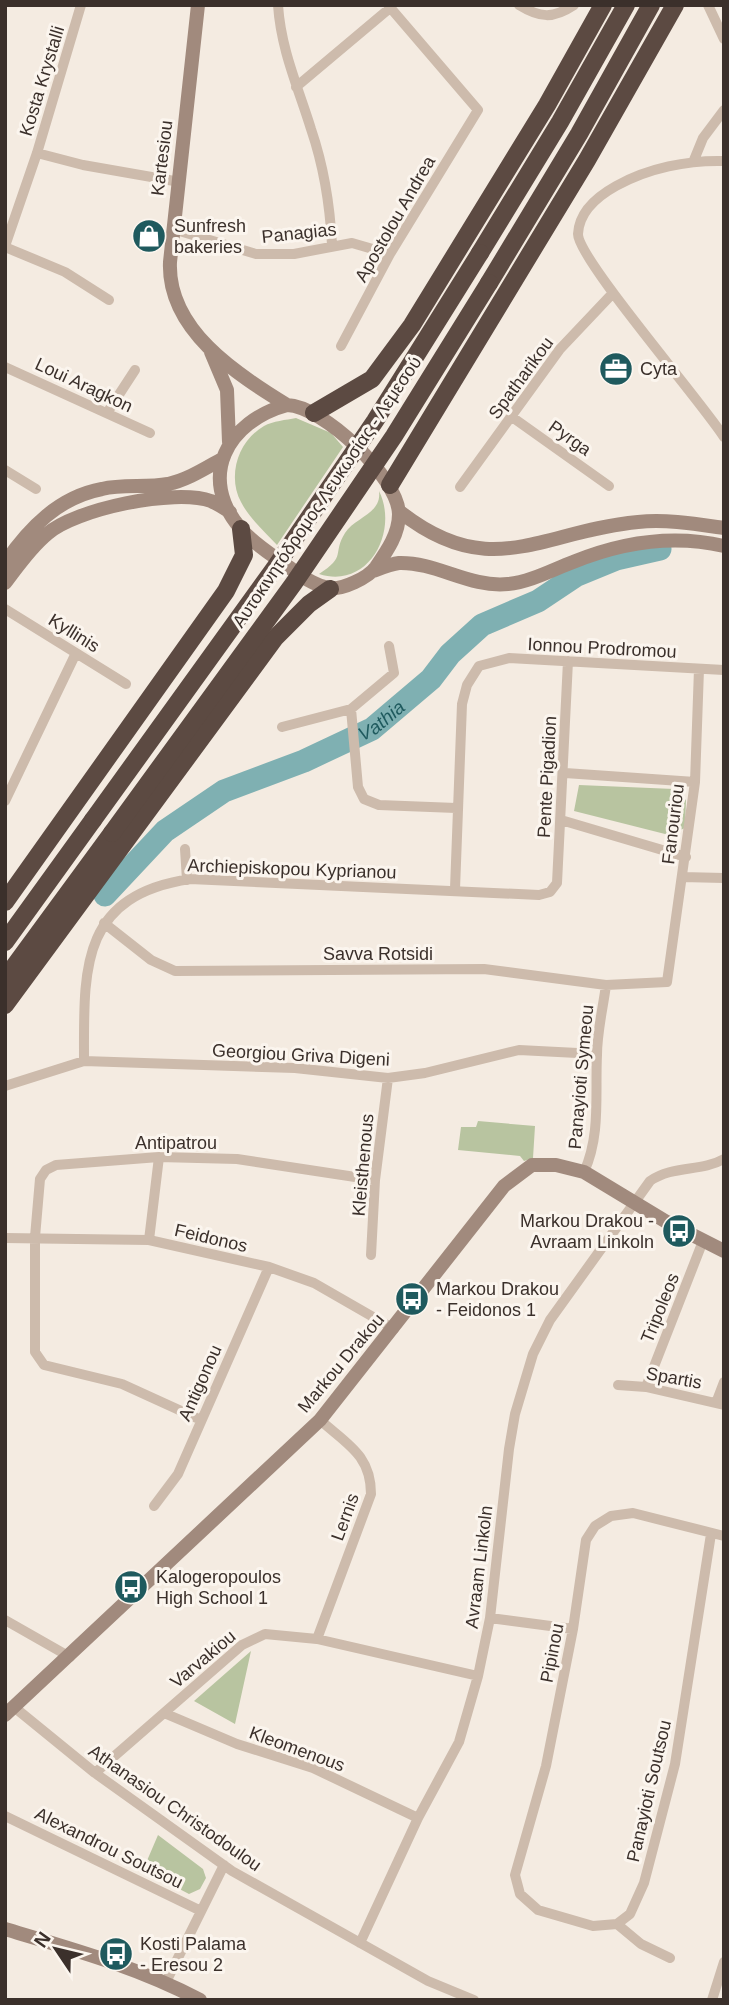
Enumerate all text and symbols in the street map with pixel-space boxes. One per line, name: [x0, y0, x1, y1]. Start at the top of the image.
street label: Kosta Krystalli: [16, 24, 68, 138]
street label: Kartesiou: [147, 119, 177, 197]
street label: Apostolou Andrea: [351, 152, 440, 286]
place label: Sunfresh bakeries: [174, 216, 246, 257]
shop icon: Sunfresh bakeries: [130, 217, 168, 255]
street label: Panagias: [261, 219, 337, 247]
street label: Spatharikou: [485, 333, 557, 423]
office icon: Cyta: [597, 350, 635, 388]
street label: Αυτοκινητόδρομος Λευκωσίας - Λεμεσού: [229, 353, 425, 631]
street label: Loui Aragkon: [32, 354, 136, 416]
place label: Cyta: [640, 359, 678, 379]
street label: Pyrga: [545, 416, 596, 460]
street label: Kyllinis: [45, 610, 103, 656]
street label: Ionnou Prodromou: [527, 634, 677, 662]
water label: Vathia: [355, 696, 409, 745]
street label: Pente Pigadion: [534, 716, 560, 838]
street label: Fanouriou: [658, 783, 688, 865]
street label: Archiepiskopou Kyprianou: [187, 855, 397, 883]
street label: Savva Rotsidi: [323, 944, 433, 964]
street label: Panayioti Symeou: [565, 1004, 597, 1150]
street label: Georgiou Griva Digeni: [212, 1040, 390, 1070]
street label: Kleisthenous: [349, 1113, 377, 1217]
street label: Antipatrou: [135, 1133, 217, 1153]
place label: Markou Drakou - Avraam Linkoln: [520, 1211, 654, 1252]
bus stop icon: Markou Drakou - Avraam Linkoln: [660, 1212, 698, 1250]
street label: Feidonos: [173, 1220, 249, 1256]
street label: Tripoleos: [637, 1270, 683, 1346]
place label: Markou Drakou - Feidonos 1: [436, 1279, 559, 1320]
bus stop icon: Markou Drakou - Feidonos 1: [393, 1280, 431, 1318]
street label: Markou Drakou: [294, 1309, 388, 1417]
street label: Antigonou: [174, 1342, 226, 1424]
street label: Spartis: [645, 1363, 703, 1393]
street label: Lernis: [327, 1491, 363, 1543]
street label: Avraam Linkoln: [462, 1504, 496, 1630]
place label: Kalogeropoulos High School 1: [156, 1567, 281, 1608]
bus stop icon: Kalogeropoulos High School 1: [112, 1568, 150, 1606]
street label: Pipinou: [536, 1622, 568, 1684]
street label: Varvakiou: [166, 1626, 240, 1692]
street label: Panayioti Soutsou: [623, 1718, 675, 1864]
street label: Kleomenous: [247, 1722, 347, 1776]
street label: Athanasiou Christodoulou: [85, 1741, 265, 1875]
street label: Alexandrou Soutsou: [32, 1803, 186, 1893]
north arrow: [21, 1914, 91, 1984]
text: N: [30, 1928, 55, 1951]
place label: Kosti Palama - Eresou 2: [140, 1934, 247, 1975]
bus stop icon: Kosti Palama - Eresou 2: [97, 1935, 135, 1973]

